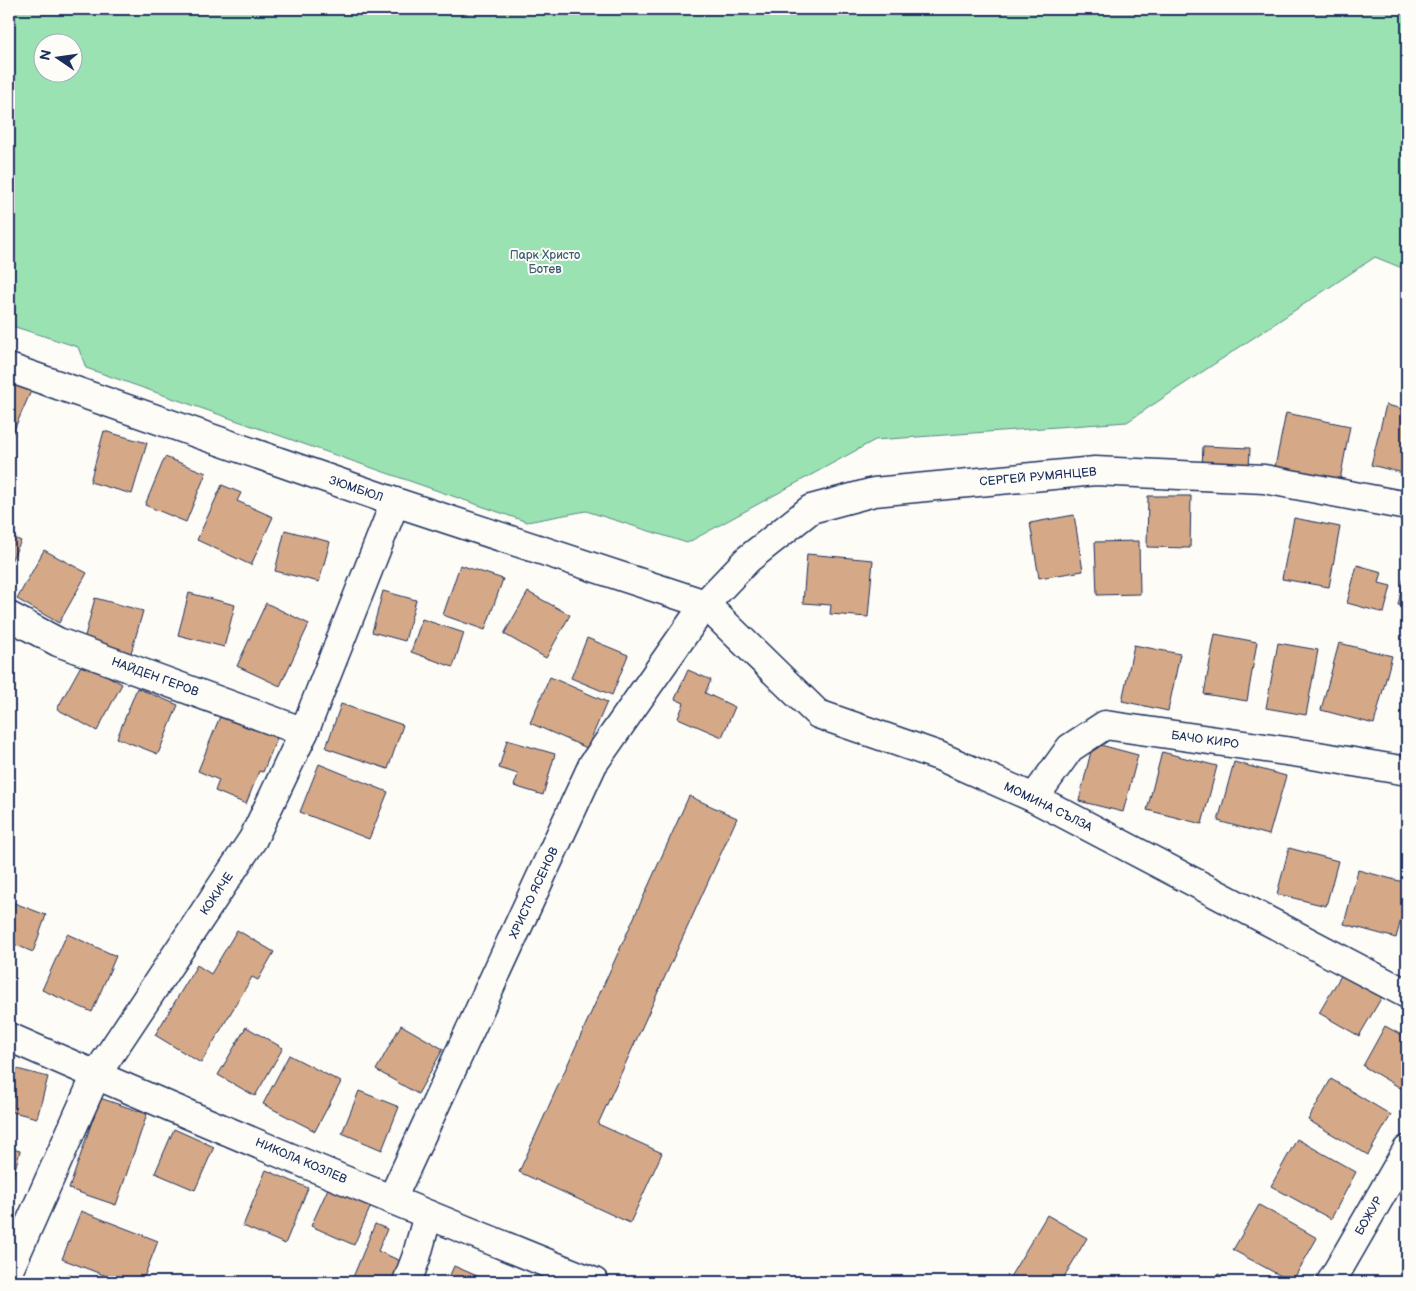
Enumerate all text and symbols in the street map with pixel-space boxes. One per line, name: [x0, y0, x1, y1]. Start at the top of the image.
north arrow: [32, 32, 82, 82]
text: N: [36, 48, 55, 62]
park label: Парк Христо Ботев: [510, 248, 580, 277]
street label: СЕРГЕЙ РУМЯНЦЕВ: [979, 464, 1098, 490]
street label: ЗЮМБЮЛ: [327, 473, 385, 505]
street label: НАЙДЕН ГЕРОВ: [109, 654, 201, 700]
street label: БАЧО КИРО: [1170, 728, 1240, 752]
street label: МОМИНА СЪЛЗА: [1001, 779, 1095, 835]
street label: ХРИСТО ЯСЕНОВ: [506, 844, 562, 941]
street label: КОКИЧЕ: [197, 870, 237, 918]
street label: НИКОЛА КОЗЛЕВ: [253, 1135, 349, 1187]
street label: БОЖУР: [1352, 1194, 1386, 1238]

